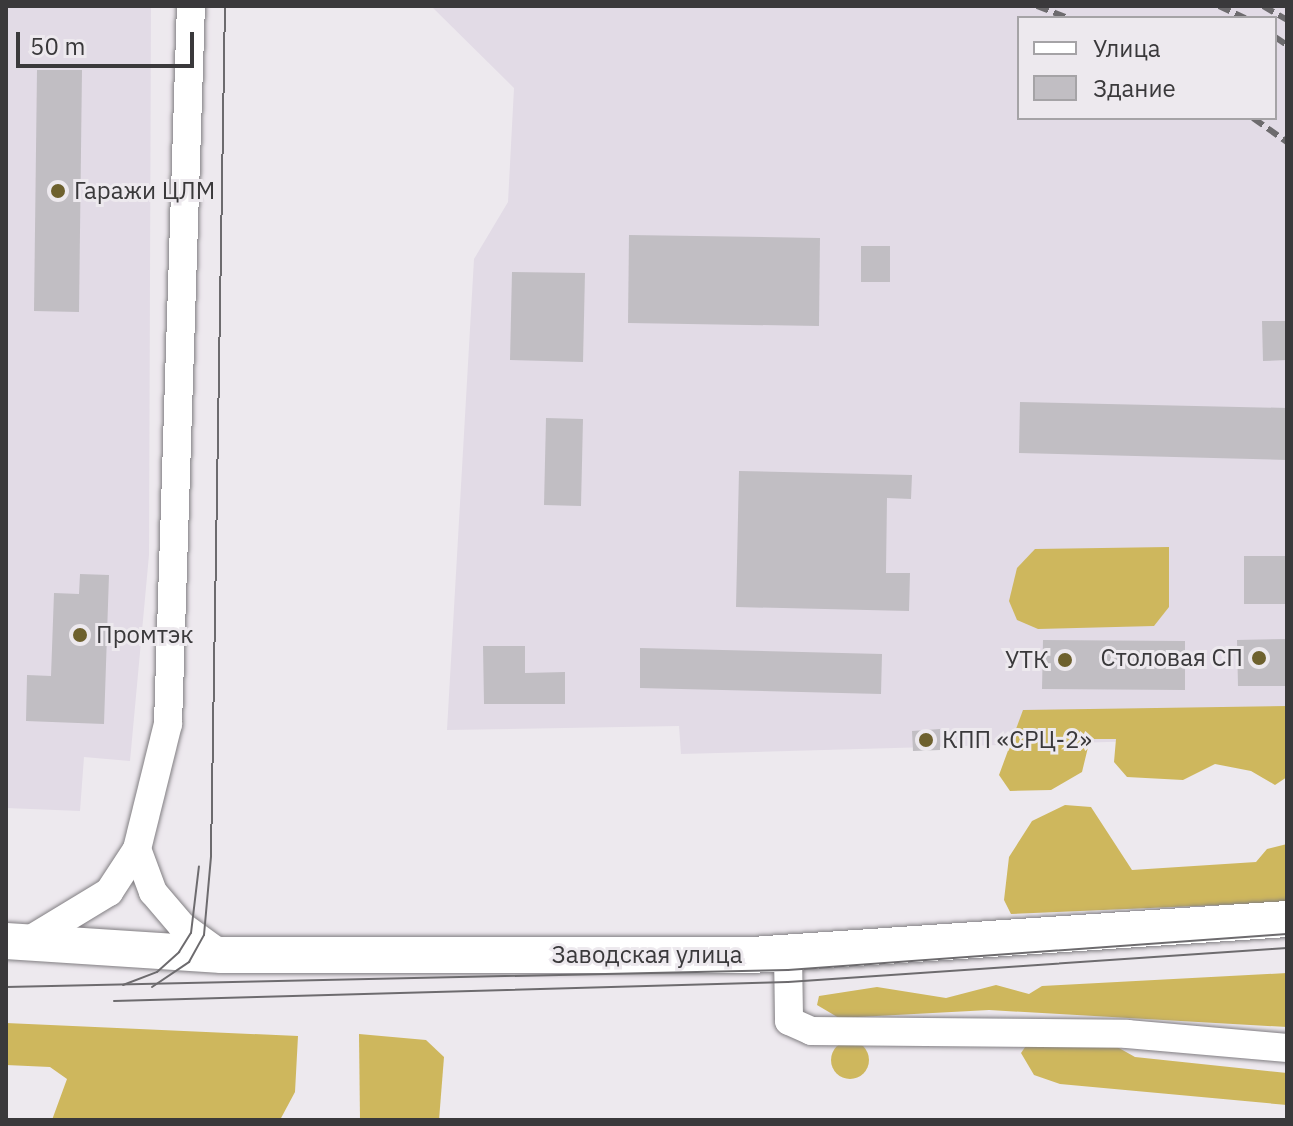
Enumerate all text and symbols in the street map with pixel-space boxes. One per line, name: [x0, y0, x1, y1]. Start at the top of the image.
scale bar: [20, 16, 198, 66]
legend: [1017, 16, 1277, 120]
text: 50 m: [30, 30, 85, 62]
text: Улица: [1093, 32, 1161, 64]
text: Здание: [1093, 72, 1176, 104]
place label: Гаражи ЦЛМ: [74, 177, 215, 205]
marker: Гаражи ЦЛМ: [49, 182, 67, 200]
place label: Промтэк: [96, 621, 193, 649]
marker: Промтэк: [71, 626, 89, 644]
place label: Столовая СП: [1101, 644, 1243, 672]
place label: УТК: [1005, 646, 1049, 674]
marker: Столовая СП: [1250, 649, 1268, 667]
marker: УТК: [1056, 651, 1074, 669]
place label: КПП «СРЦ-2»: [942, 726, 1092, 754]
marker: КПП «СРЦ-2»: [917, 731, 935, 749]
street label: Заводская улица: [552, 941, 742, 969]

